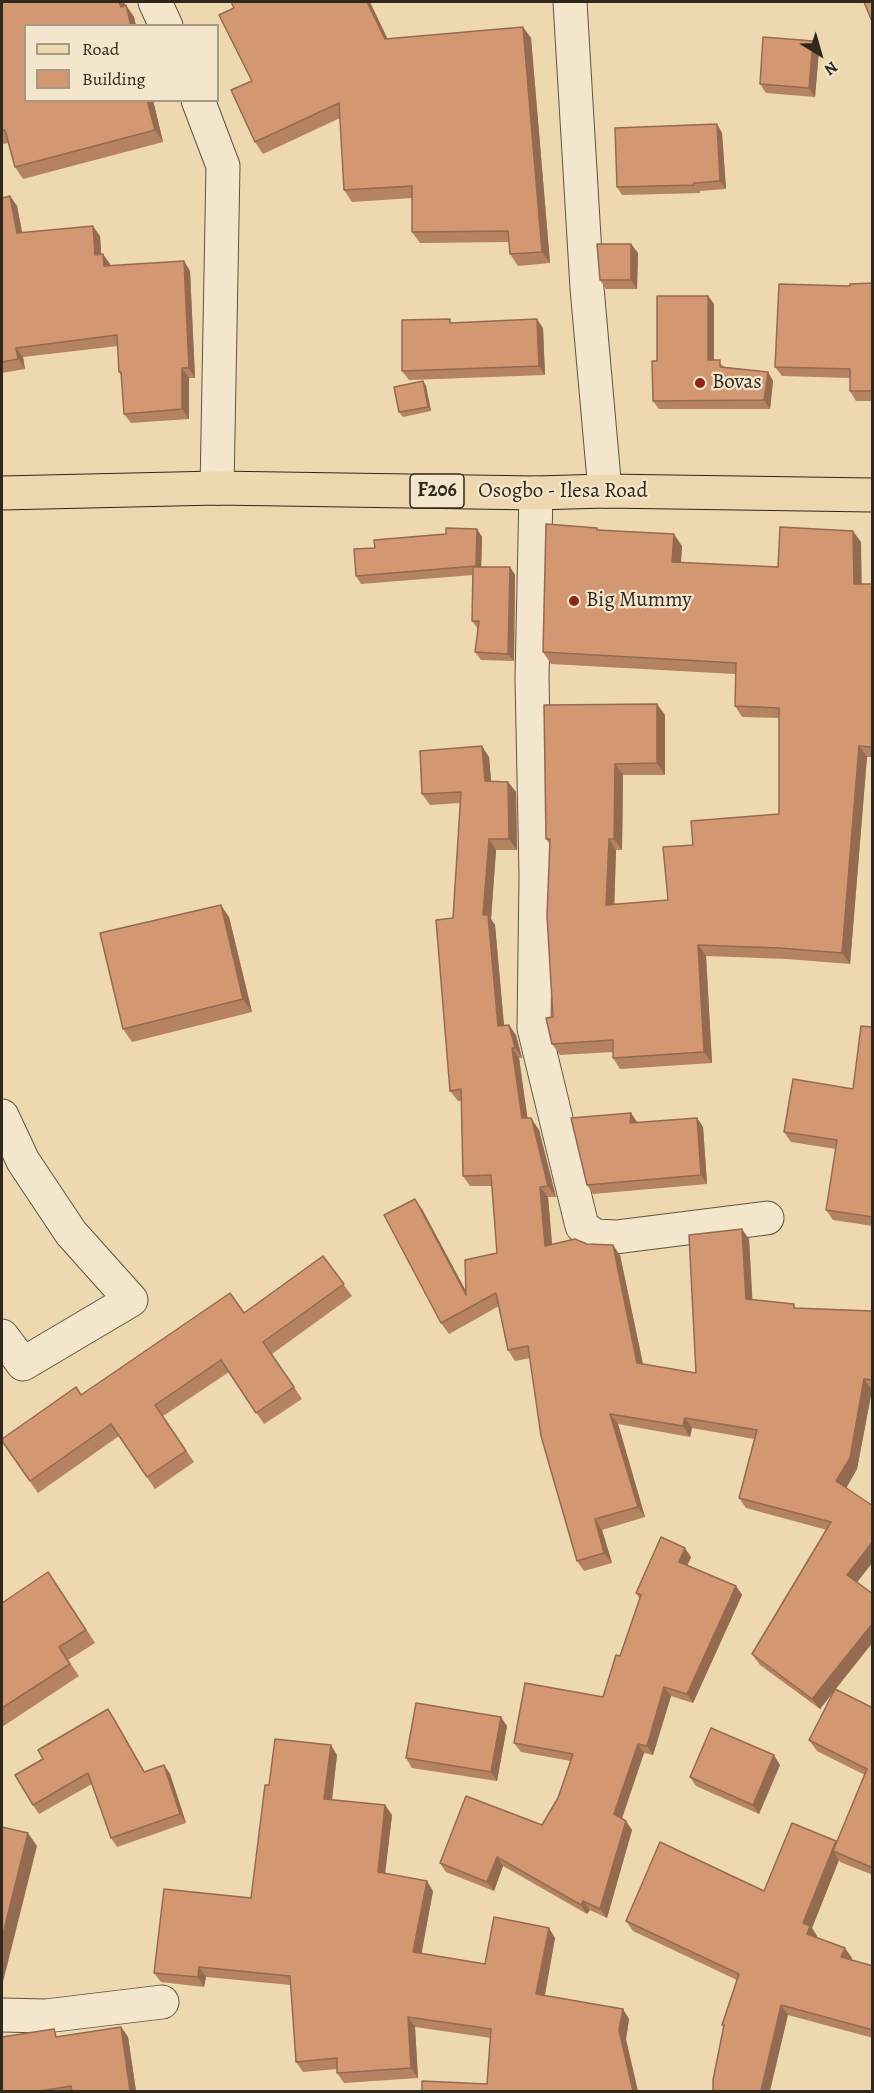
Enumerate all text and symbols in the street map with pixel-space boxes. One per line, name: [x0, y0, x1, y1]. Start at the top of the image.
legend: [24, 24, 219, 102]
north arrow: [790, 24, 850, 84]
text: Road: [82, 37, 119, 61]
text: N: [820, 56, 842, 81]
text: Building: [82, 67, 146, 91]
place label: Bovas: [712, 370, 762, 396]
marker: Bovas: [693, 376, 707, 390]
road number: F206: [410, 474, 464, 508]
street label: Osogbo - Ilesa Road: [478, 479, 648, 505]
place label: Big Mummy: [586, 588, 692, 614]
marker: Big Mummy: [567, 594, 581, 608]

